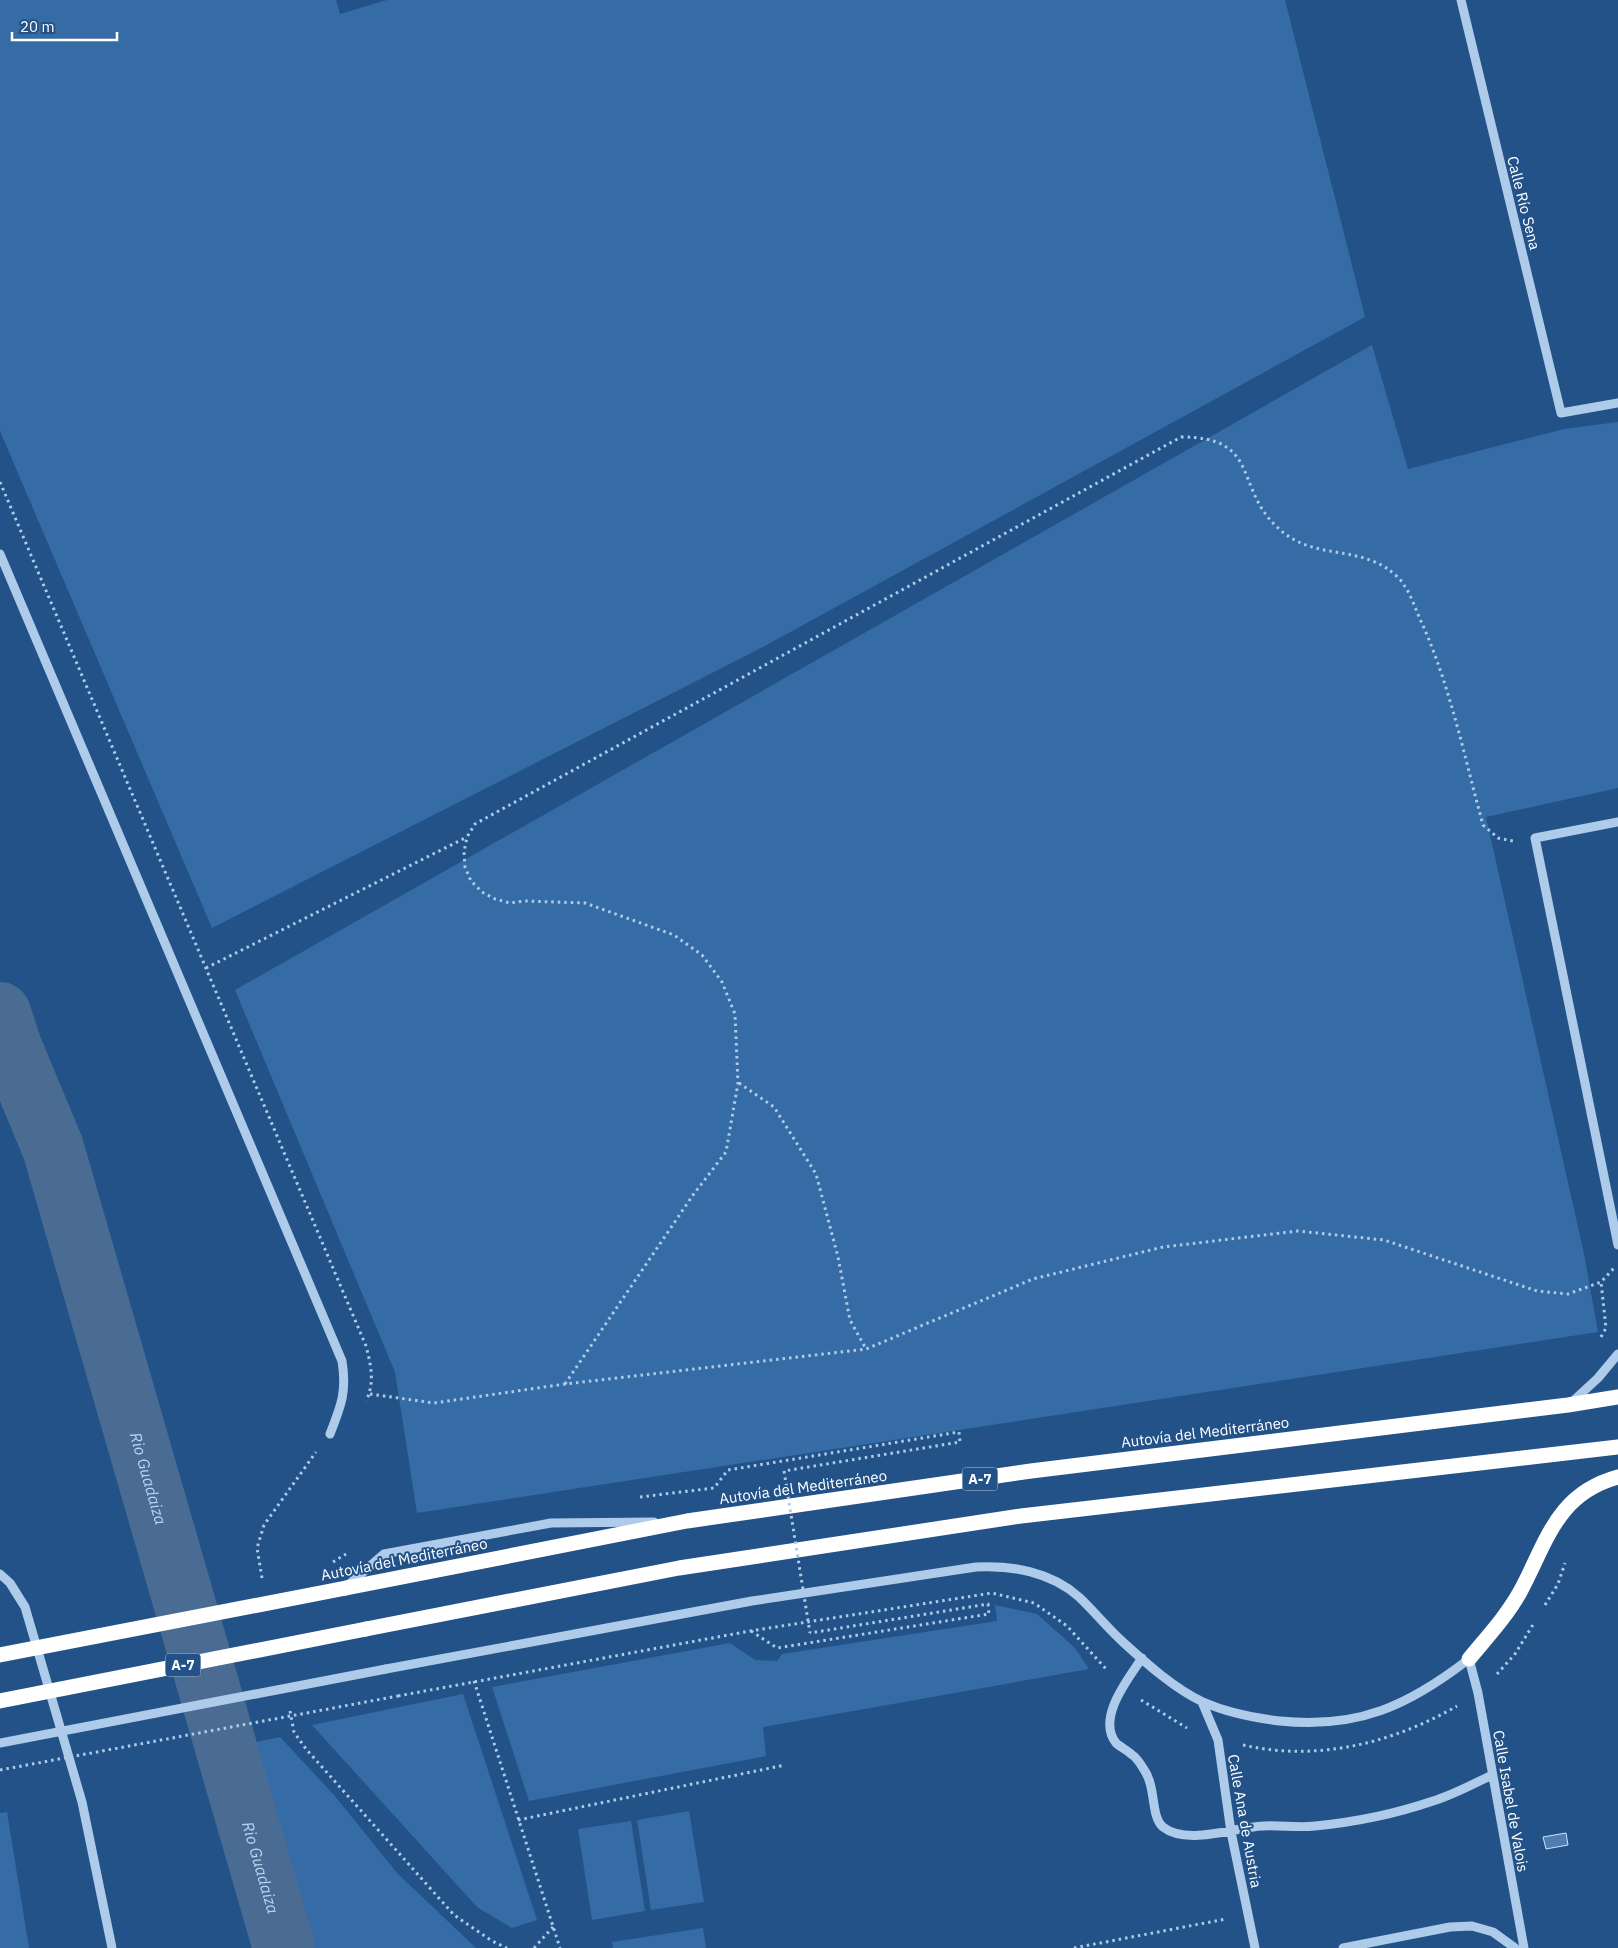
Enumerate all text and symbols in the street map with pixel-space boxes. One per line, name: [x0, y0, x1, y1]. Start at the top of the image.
scale bar: [12, 10, 118, 42]
text: 20 m: [20, 17, 55, 36]
street label: Calle Río Sena: [1503, 154, 1545, 252]
street label: Autovía del Mediterráneo: [1120, 1412, 1290, 1452]
water label: Rio Guadaiza: [126, 1430, 171, 1527]
street label: Autovía del Mediterráneo: [718, 1466, 888, 1508]
road number: A-7: [962, 1468, 998, 1490]
street label: Autovía del Mediterráneo: [319, 1534, 489, 1584]
road number: A-7: [166, 1654, 200, 1676]
street label: Calle Isabel de Valois: [1489, 1729, 1533, 1873]
street label: Calle Ana de Austria: [1224, 1753, 1266, 1889]
water label: Rio Guadaiza: [238, 1819, 284, 1916]

